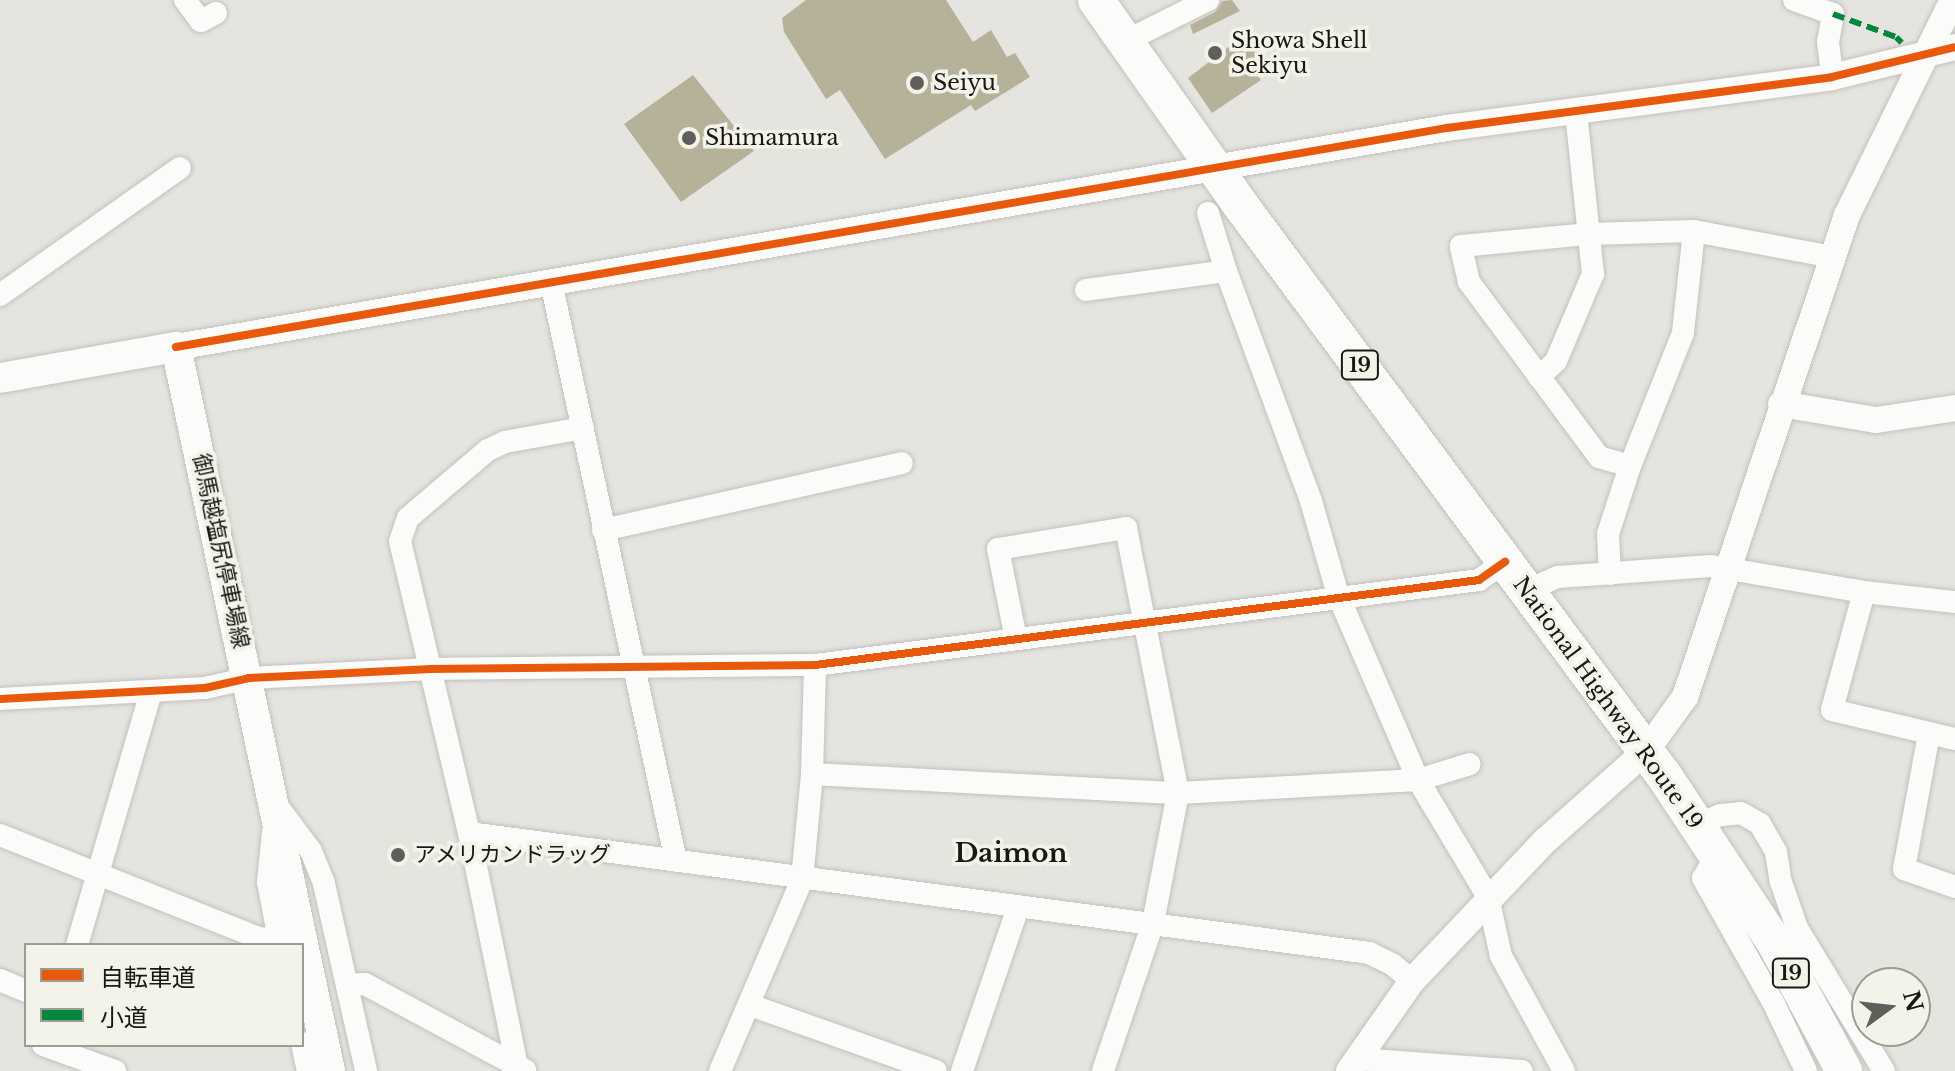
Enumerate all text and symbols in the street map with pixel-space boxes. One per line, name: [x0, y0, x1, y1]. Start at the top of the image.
place label: Showa Shell Sekiyu: [1231, 27, 1368, 78]
marker: Showa Shell Sekiyu: [1206, 44, 1224, 62]
place label: Seiyu: [933, 70, 996, 96]
marker: Seiyu: [908, 74, 926, 92]
place label: Shimamura: [705, 125, 839, 151]
marker: Shimamura: [680, 129, 698, 147]
road number: 19: [1340, 349, 1380, 381]
street label: 御馬越塩尻停車場線: [188, 451, 254, 651]
street label: National Highway Route 19: [1507, 571, 1709, 835]
district label: Daimon: [955, 838, 1067, 870]
place label: アメリカンドラッグ: [414, 842, 612, 868]
marker: アメリカンドラッグ: [389, 846, 407, 864]
legend: [24, 943, 304, 1047]
road number: 19: [1771, 957, 1811, 989]
text: 自転車道: [100, 963, 196, 992]
north arrow: [1851, 967, 1931, 1047]
text: N: [1897, 988, 1928, 1015]
text: 小道: [100, 1003, 148, 1032]

